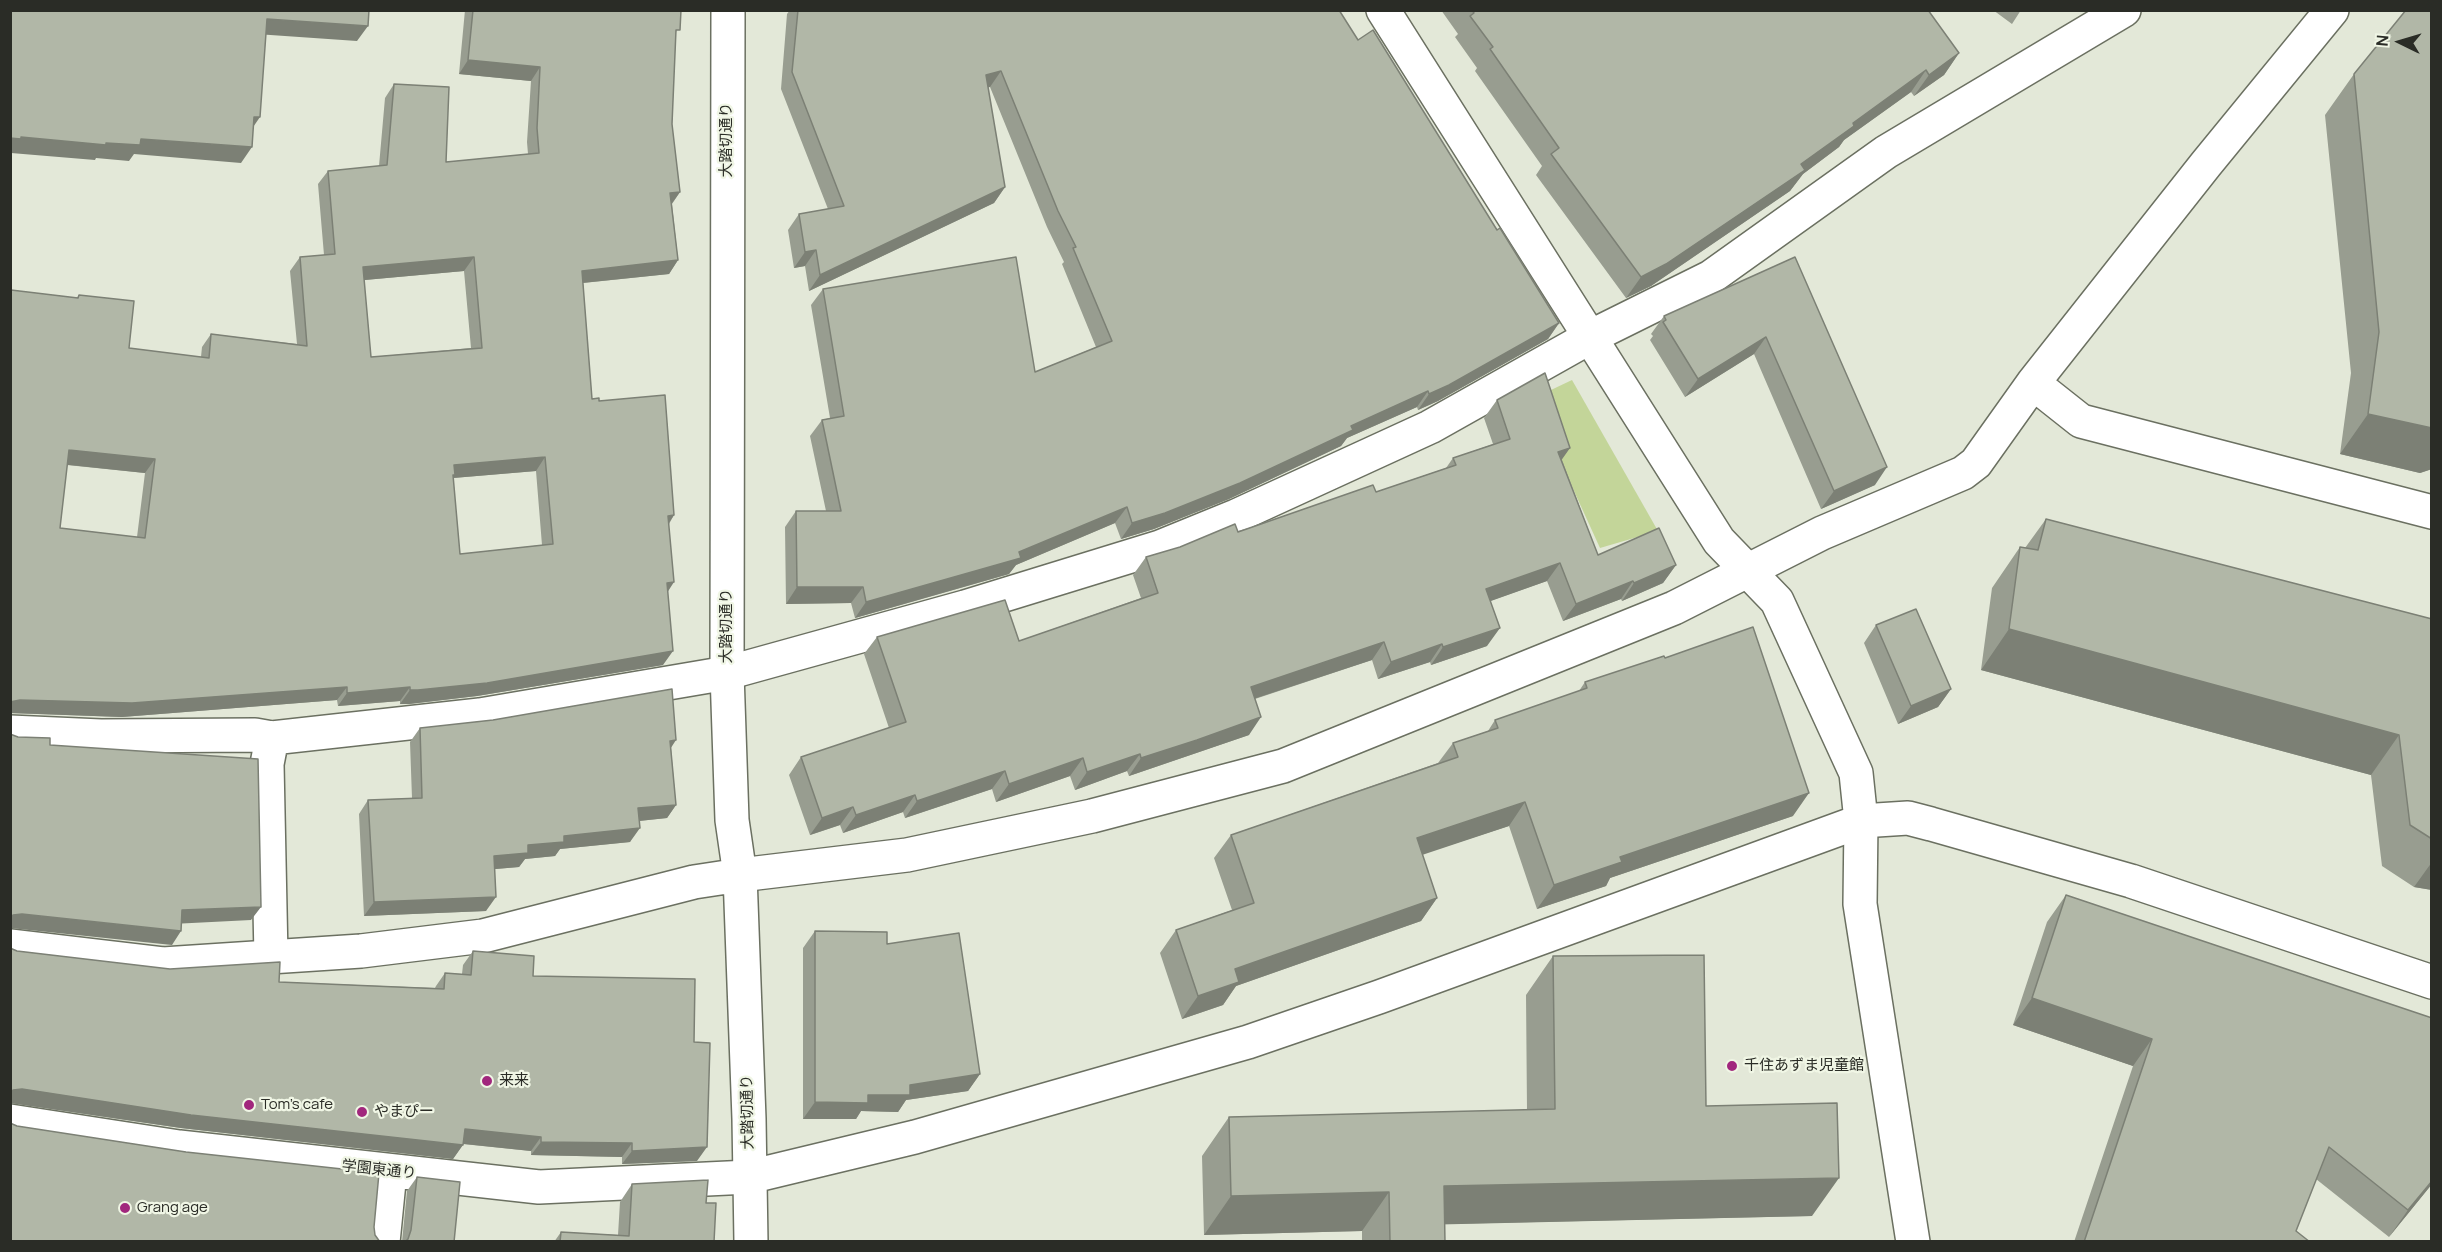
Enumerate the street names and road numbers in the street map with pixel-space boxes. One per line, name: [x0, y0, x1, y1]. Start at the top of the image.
street label: 大踏切通り: [718, 103, 736, 177]
street label: 大踏切通り: [718, 589, 736, 663]
street label: 大踏切通り: [738, 1074, 758, 1150]
street label: 学園東通り: [341, 1157, 417, 1183]

